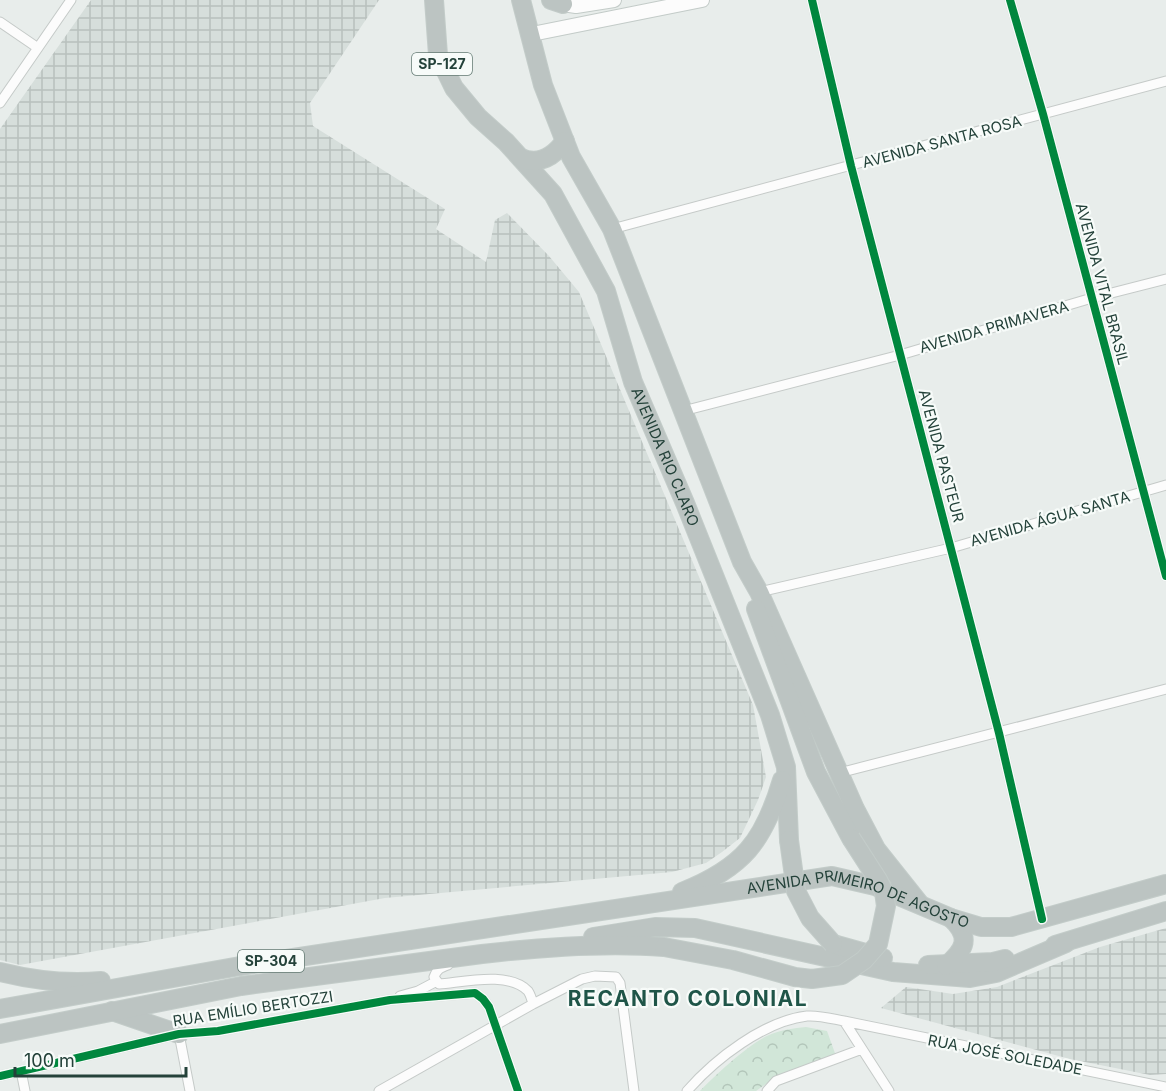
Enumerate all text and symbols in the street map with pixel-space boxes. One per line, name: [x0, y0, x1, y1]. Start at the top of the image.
road number: SP-127: [412, 53, 472, 75]
street label: AVENIDA SANTA ROSA: [860, 111, 1024, 172]
street label: AVENIDA VITAL BRASIL: [1072, 201, 1133, 367]
street label: AVENIDA PRIMAVERA: [917, 296, 1071, 357]
street label: AVENIDA RIO CLARO: [627, 384, 703, 529]
street label: AVENIDA PASTEUR: [915, 387, 968, 525]
street label: AVENIDA ÁGUA SANTA: [968, 487, 1132, 550]
street label: AVENIDA PRIMEIRO DE AGOSTO: [745, 866, 971, 932]
road number: SP-304: [238, 950, 304, 972]
street label: RUA EMÍLIO BERTOZZI: [171, 986, 334, 1031]
district label: RECANTO COLONIAL: [568, 986, 808, 1011]
street label: RUA JOSÉ SOLEDADE: [926, 1030, 1084, 1079]
scale bar: [15, 1040, 186, 1078]
text: 100 m: [24, 1050, 75, 1071]

